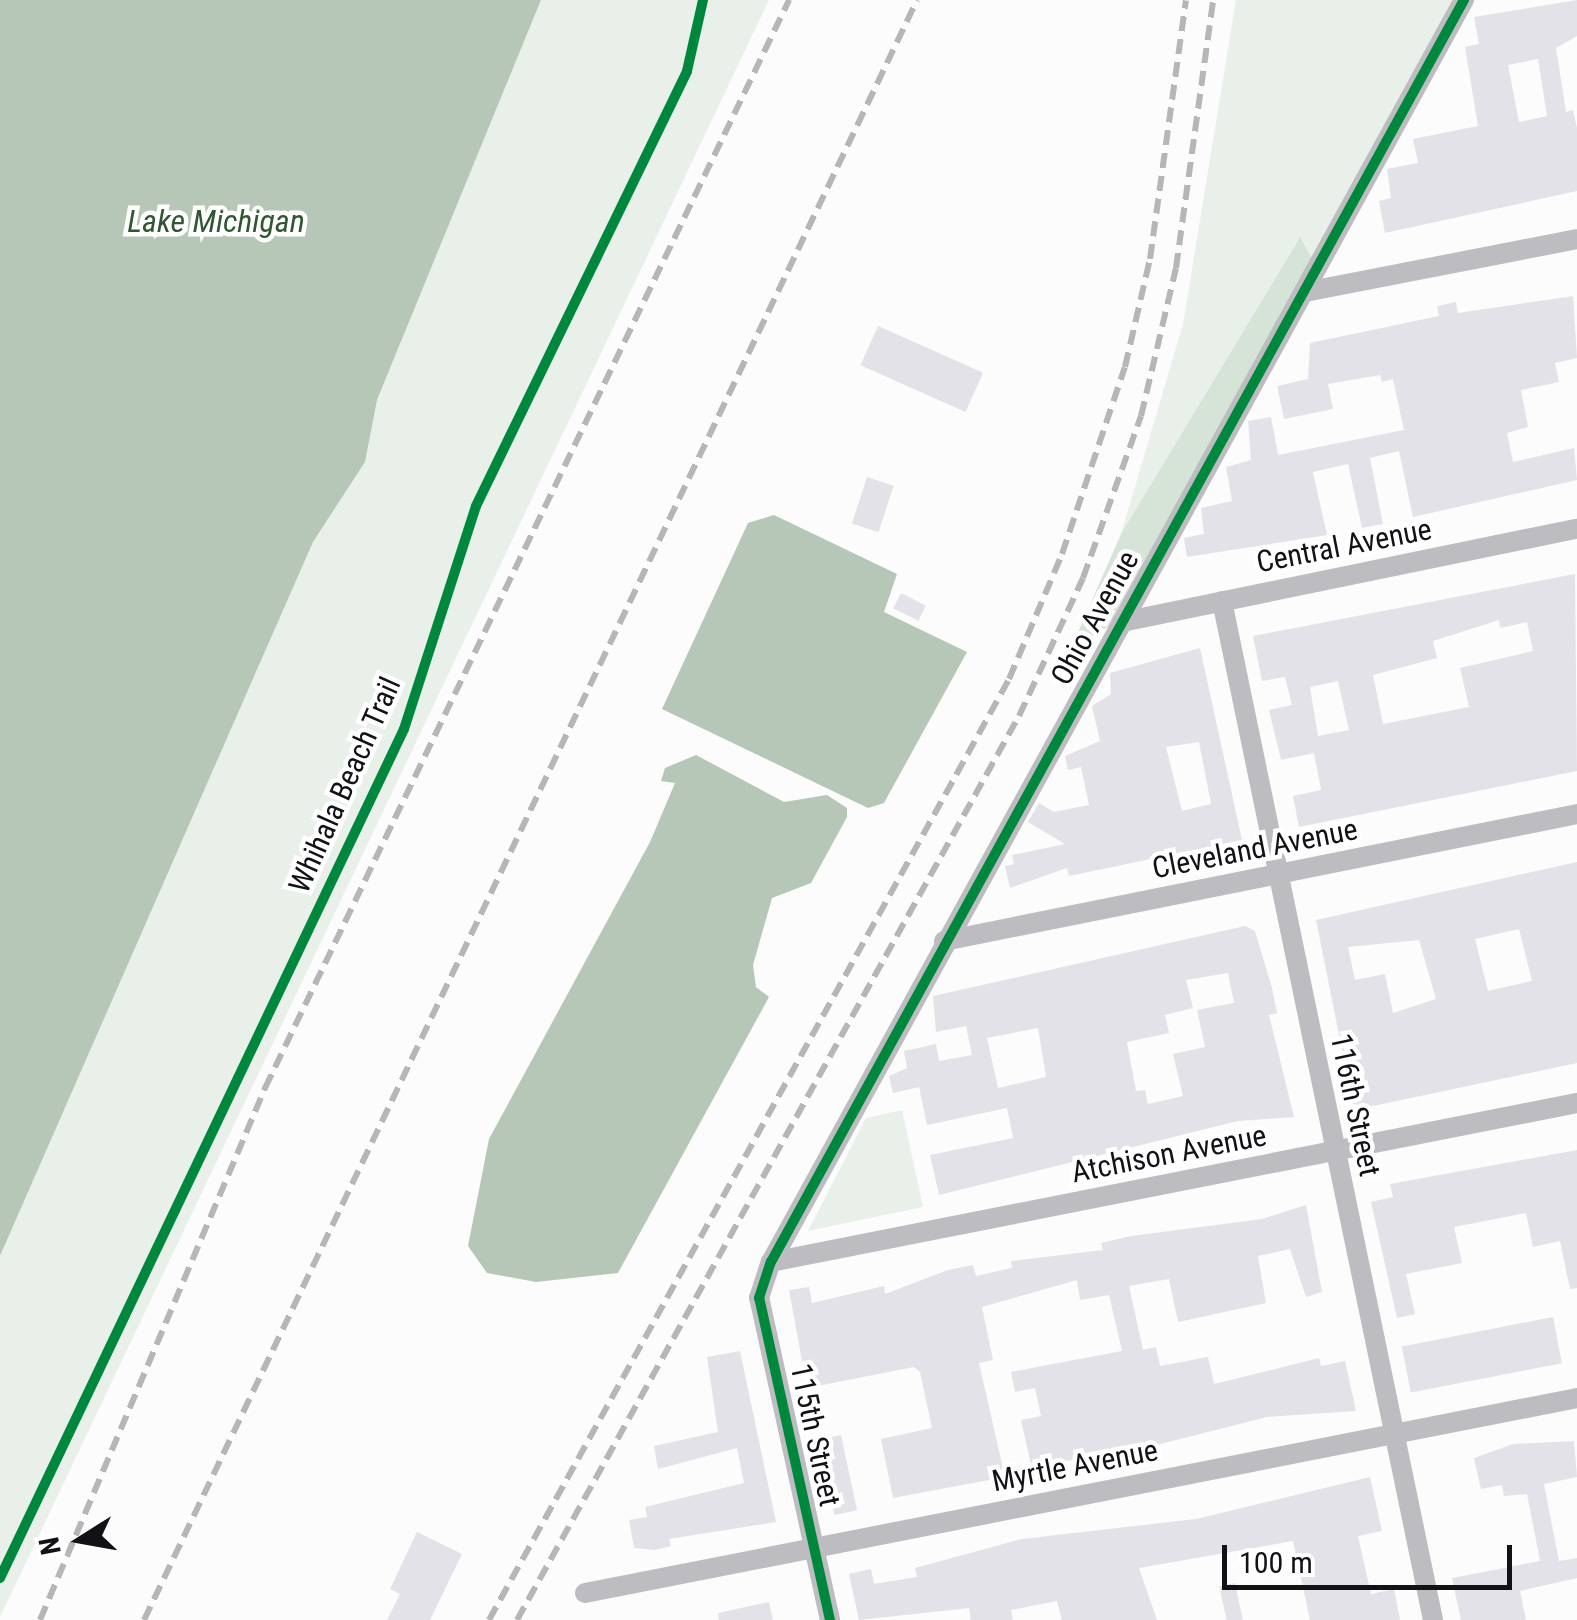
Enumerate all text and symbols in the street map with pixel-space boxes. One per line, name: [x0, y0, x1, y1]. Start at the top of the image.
water label: Lake Michigan: [127, 202, 305, 240]
street label: Central Avenue: [1253, 511, 1435, 581]
street label: Ohio Avenue: [1043, 545, 1147, 691]
street label: Whihala Beach Trail: [281, 671, 409, 899]
street label: Cleveland Avenue: [1149, 811, 1361, 887]
street label: 116th Street: [1322, 1030, 1388, 1180]
street label: Atchison Avenue: [1069, 1117, 1269, 1191]
street label: 115th Street: [782, 1360, 848, 1510]
street label: Myrtle Avenue: [989, 1432, 1161, 1500]
north arrow: [30, 1490, 130, 1590]
scale bar: [1227, 1525, 1517, 1587]
text: N: [32, 1534, 68, 1557]
text: 100 m: [1239, 1545, 1313, 1580]

